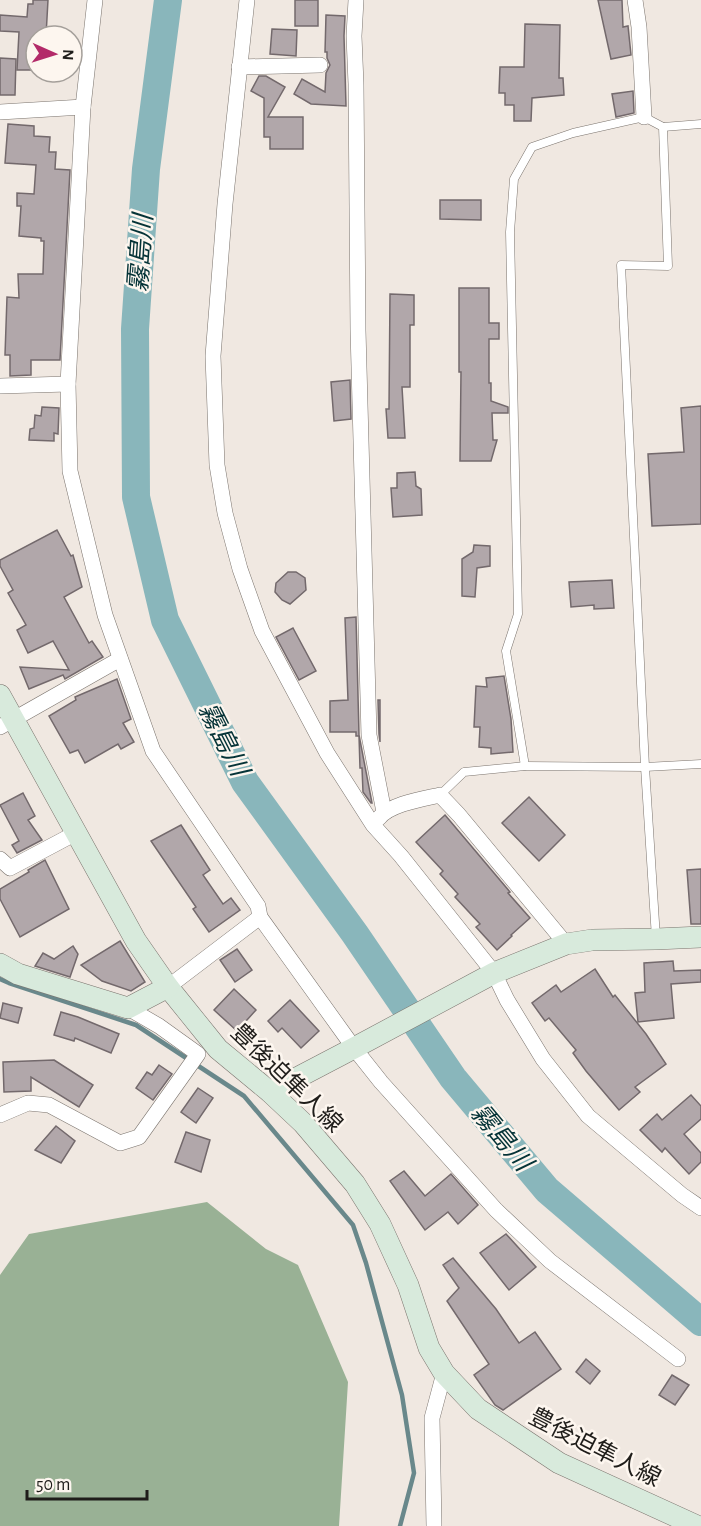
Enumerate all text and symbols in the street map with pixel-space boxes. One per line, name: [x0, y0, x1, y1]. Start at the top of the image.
north arrow: [24, 24, 84, 84]
text: N: [60, 49, 76, 61]
water label: 霧島川: [124, 210, 157, 293]
water label: 霧島川: [194, 698, 255, 783]
street label: 豊後迫隼人線: [226, 1019, 348, 1137]
water label: 霧島川: [466, 1099, 539, 1178]
street label: 豊後迫隼人線: [525, 1403, 665, 1491]
scale bar: [27, 1463, 147, 1501]
text: 50 m: [36, 1476, 70, 1494]

